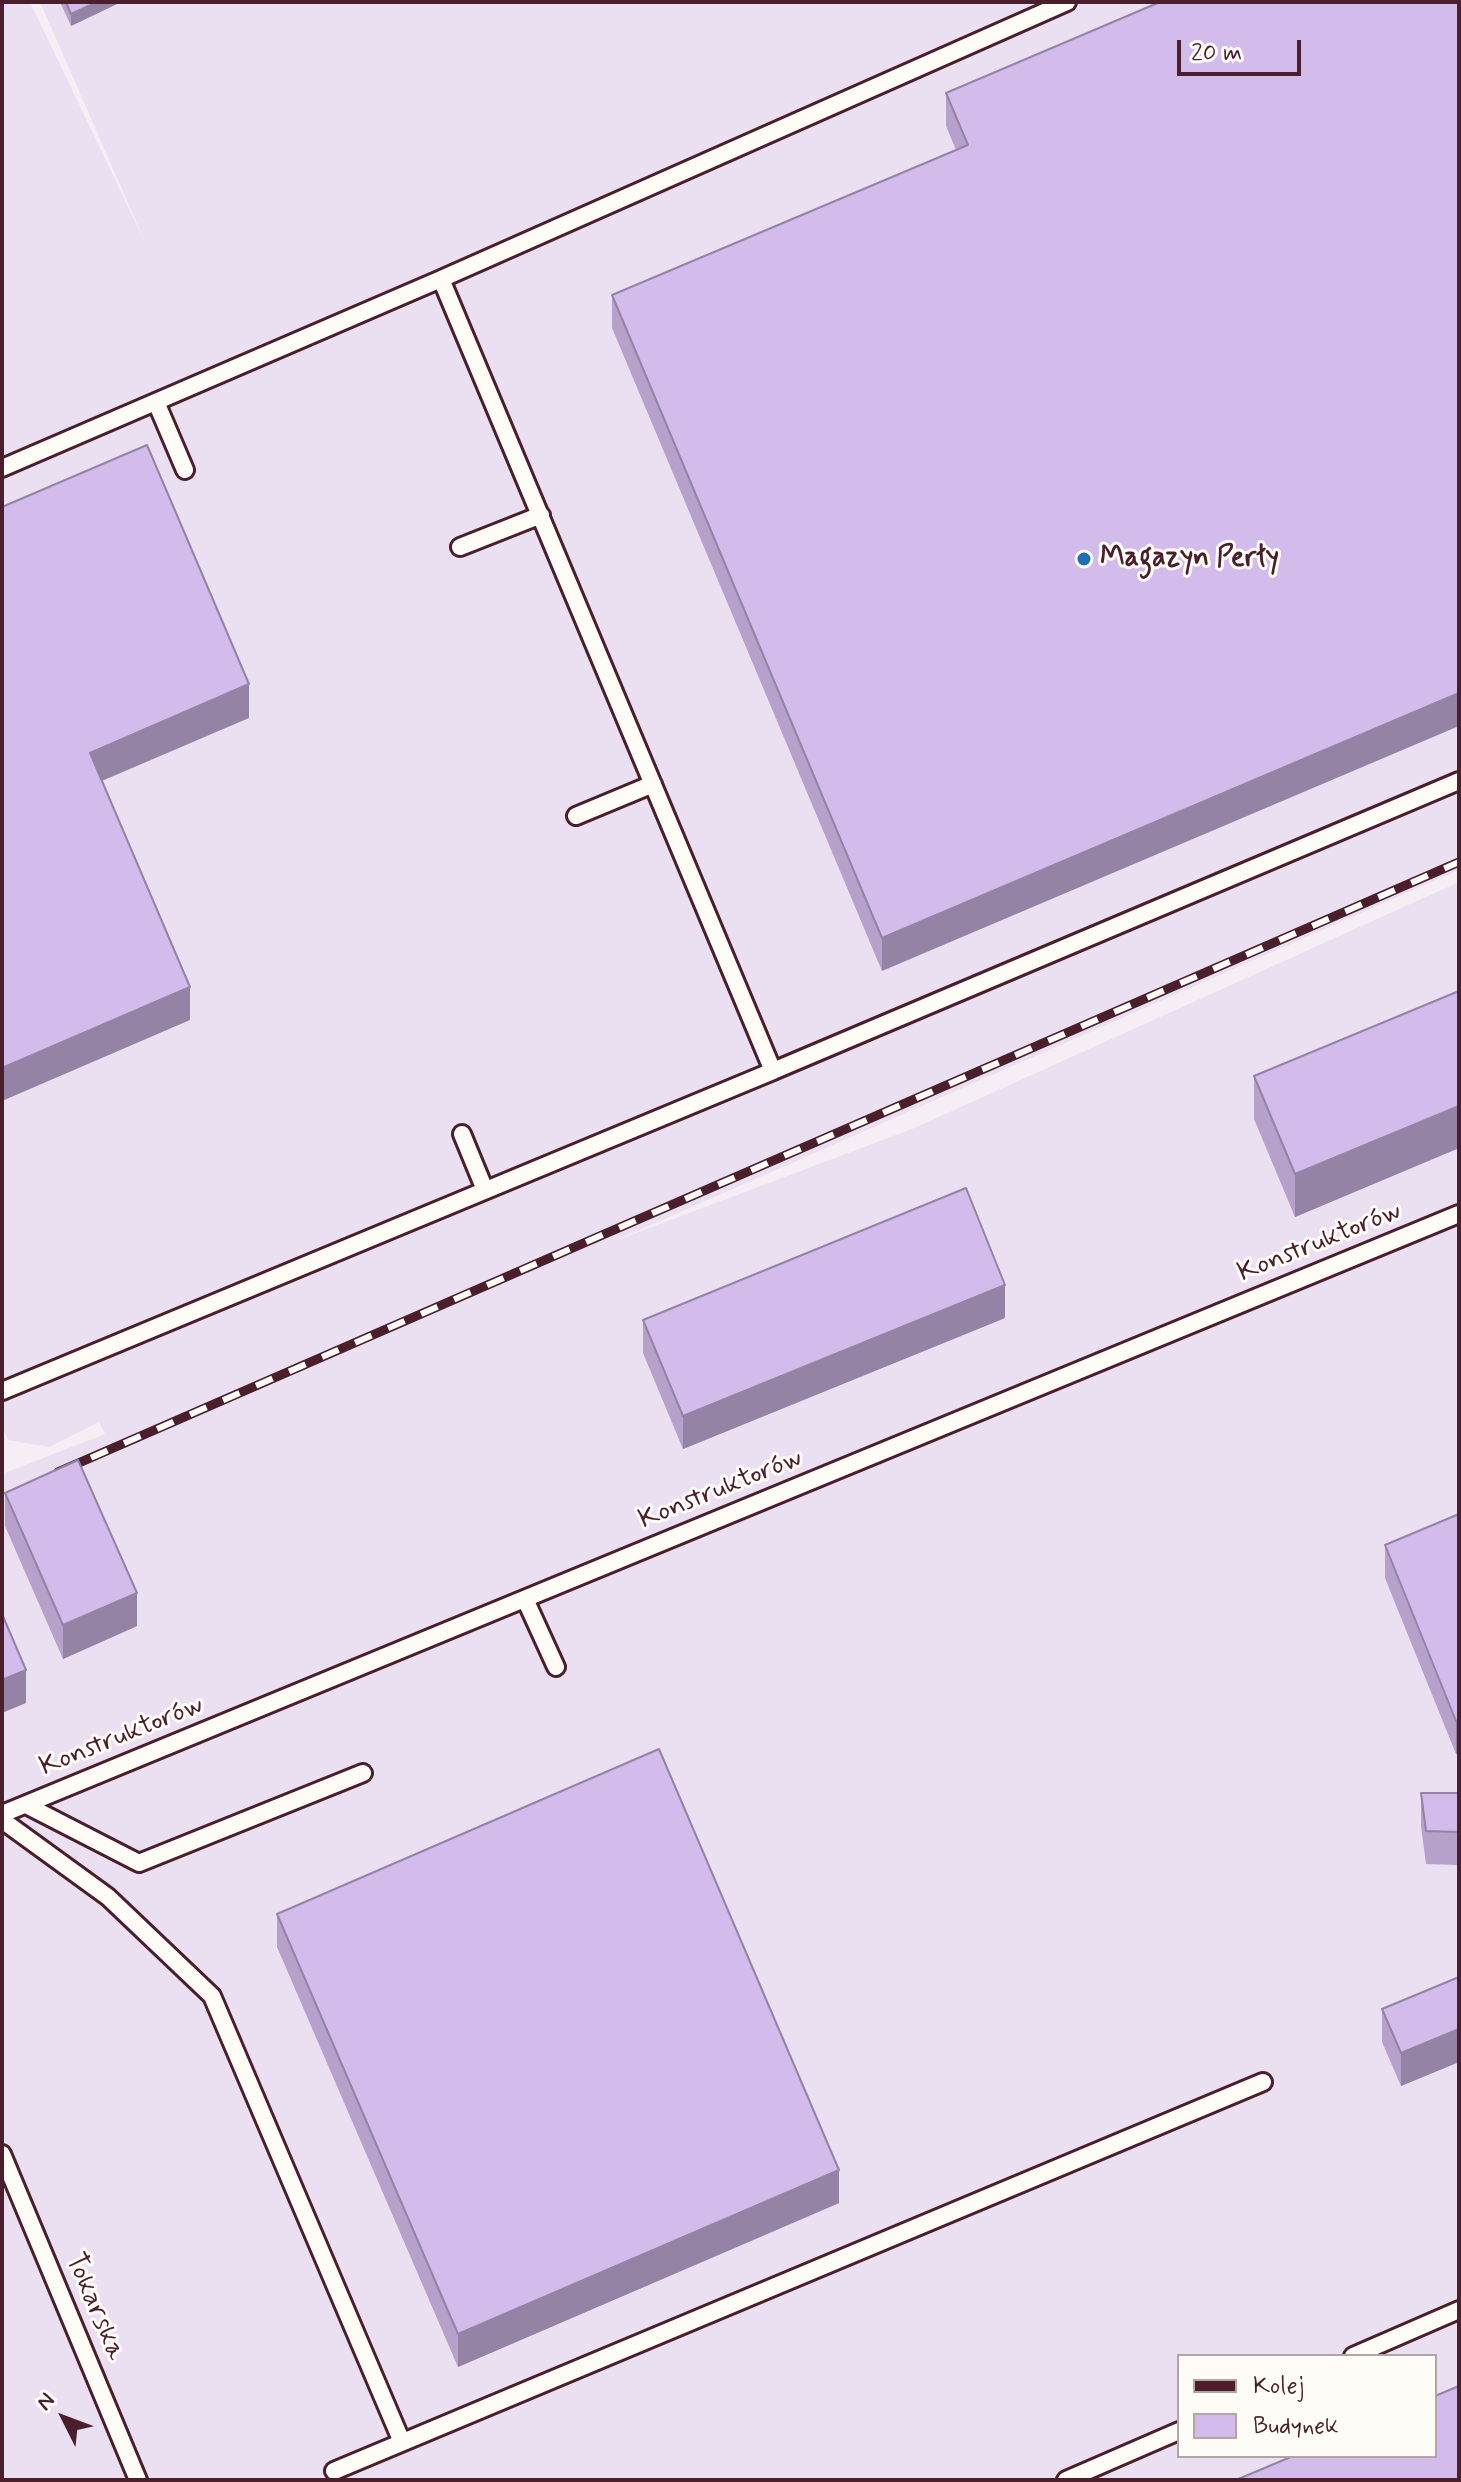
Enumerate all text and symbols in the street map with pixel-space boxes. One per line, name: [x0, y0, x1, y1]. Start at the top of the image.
scale bar: [1181, 24, 1305, 74]
text: 20 m: [1191, 38, 1242, 69]
place label: Magazyn Perły: [1100, 542, 1279, 576]
marker: Magazyn Perły: [1075, 550, 1093, 568]
street label: Konstruktorów: [1233, 1195, 1407, 1291]
street label: Konstruktorów: [634, 1442, 808, 1538]
street label: Konstruktorów: [35, 1689, 209, 1785]
street label: Tokarska: [56, 2248, 132, 2366]
legend: [1177, 2354, 1437, 2458]
text: Kolej: [1253, 2371, 1304, 2402]
north arrow: [24, 2378, 104, 2458]
text: N: [31, 2387, 61, 2417]
text: Budynek: [1253, 2411, 1339, 2442]

